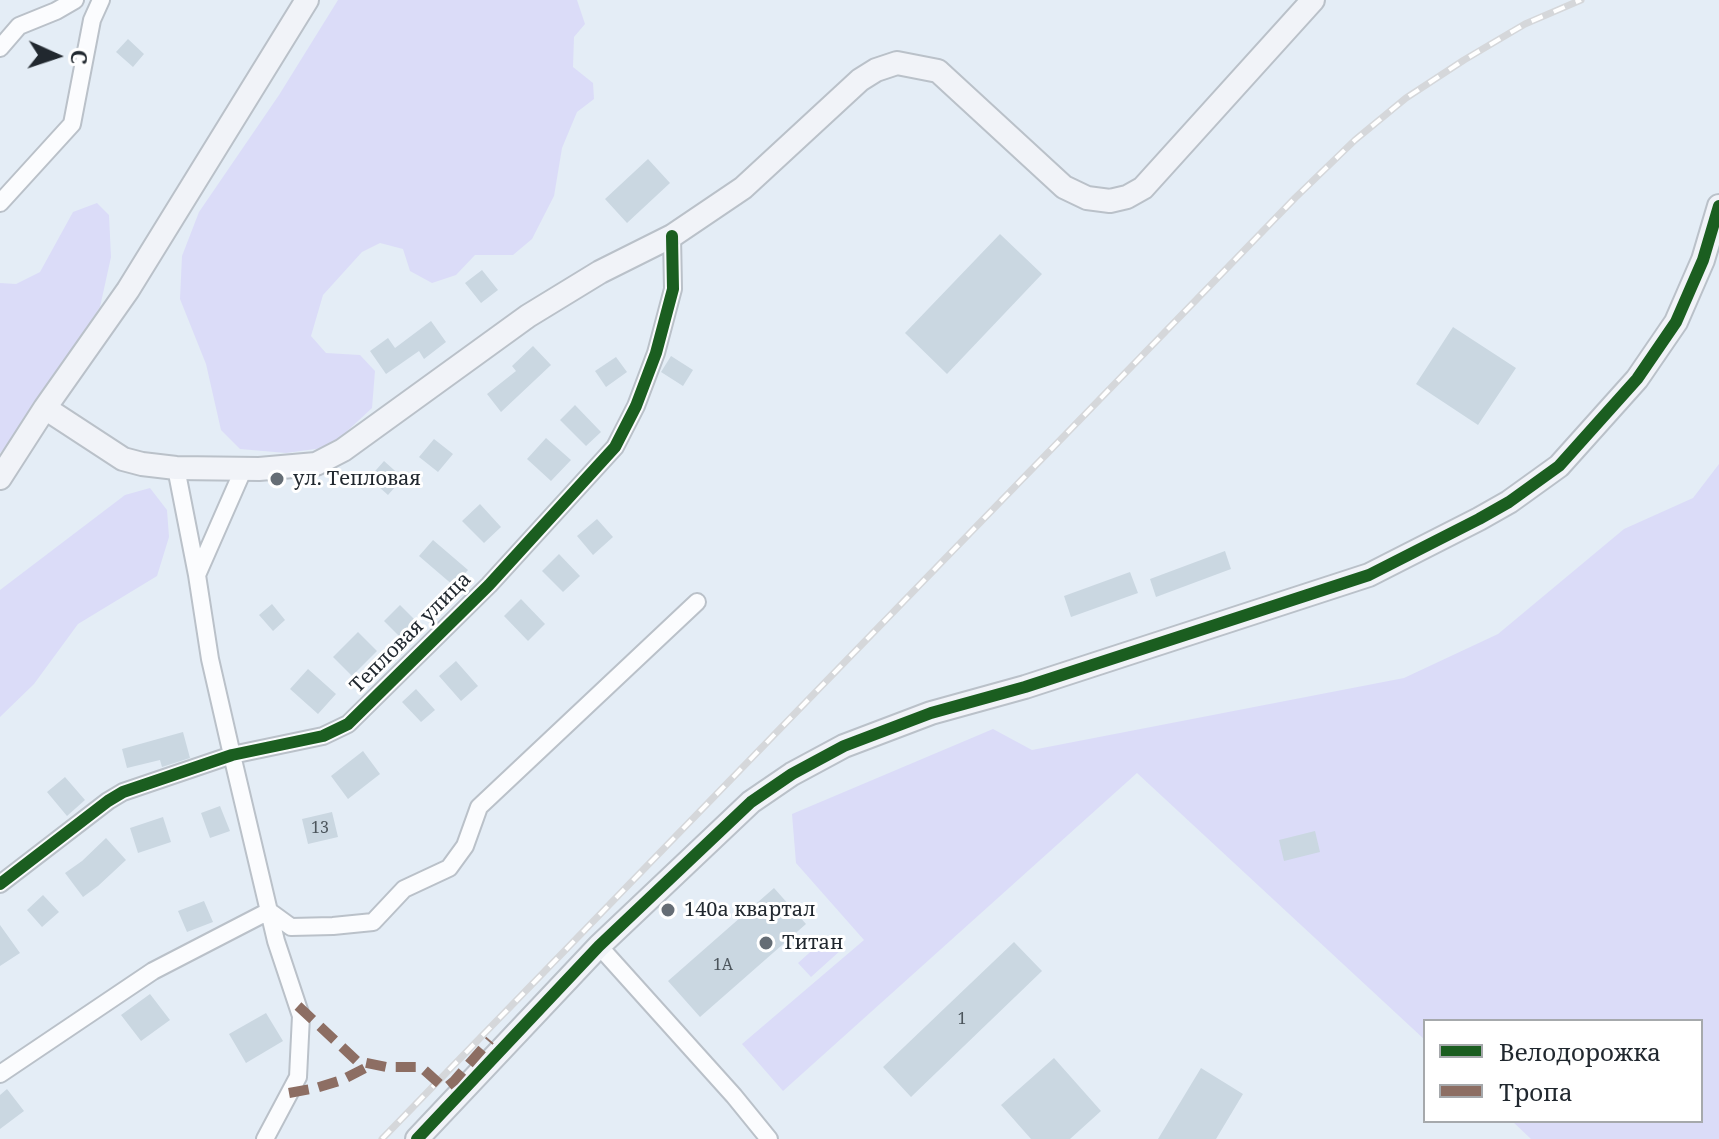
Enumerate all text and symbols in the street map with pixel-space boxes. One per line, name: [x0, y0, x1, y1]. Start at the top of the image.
north arrow: [16, 16, 96, 96]
text: С: [65, 49, 95, 65]
place label: ул. Тепловая: [293, 467, 421, 491]
marker: ул. Тепловая: [268, 470, 286, 488]
street label: Тепловая улица: [346, 568, 476, 698]
house number: 13: [311, 818, 329, 838]
place label: 140а квартал: [684, 898, 815, 922]
marker: 140а квартал: [659, 901, 677, 919]
place label: Титан: [782, 931, 843, 955]
marker: Титан: [757, 934, 775, 952]
house number: 1А: [713, 955, 733, 975]
house number: 1: [958, 1009, 966, 1029]
legend: [1423, 1019, 1703, 1123]
text: Велодорожка: [1499, 1035, 1661, 1068]
text: Тропа: [1499, 1075, 1573, 1108]

